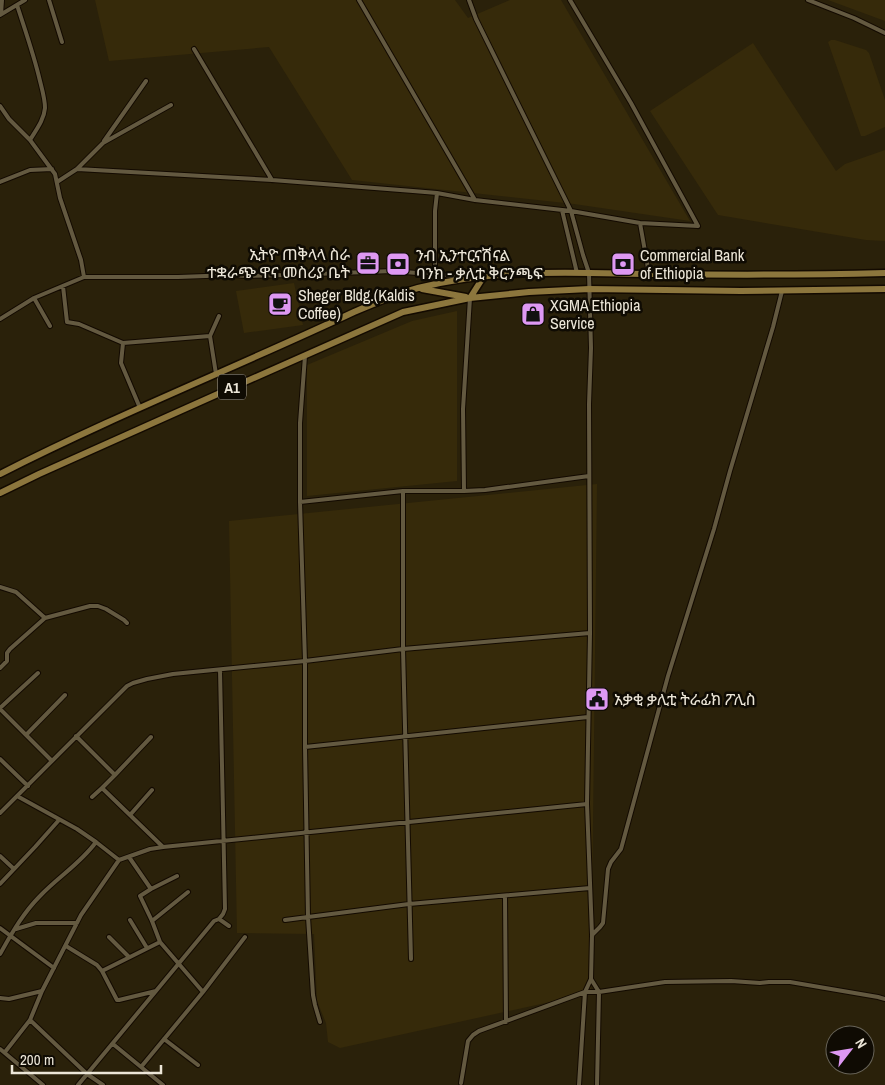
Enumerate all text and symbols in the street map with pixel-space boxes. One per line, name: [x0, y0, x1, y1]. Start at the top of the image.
place label: ኢትዮ ጠቅላላ ስራ ተቋራጭ ዋና መስሪያ ቤት: [207, 243, 350, 283]
place label: ንብ ኢንተርናሽናል ባንክ - ቃሊቲ ቅርንጫፍ: [416, 244, 543, 284]
place label: Commercial Bank of Ethiopia: [640, 244, 745, 284]
office icon: ኢትዮ ጠቅላላ ስራ ተቋራጭ ዋና መስሪያ ቤት: [355, 250, 381, 276]
bank icon: ንብ ኢንተርናሽናል ባንክ - ቃሊቲ ቅርንጫፍ: [385, 251, 411, 277]
bank icon: Commercial Bank of Ethiopia: [610, 251, 636, 277]
place label: Sheger Bldg.(Kaldis Coffee): [298, 284, 415, 324]
cafe icon: Sheger Bldg.(Kaldis Coffee): [267, 291, 293, 317]
place label: XGMA Ethiopia Service: [550, 294, 641, 334]
shop icon: XGMA Ethiopia Service: [520, 301, 546, 327]
road number: A1: [218, 374, 246, 400]
public building icon: አቃቂ ቃሊቲ ትራፊክ ፖሊስ: [584, 686, 610, 712]
place label: አቃቂ ቃሊቲ ትራፊክ ፖሊስ: [614, 688, 756, 710]
north arrow: [825, 1025, 875, 1075]
text: N: [851, 1035, 871, 1051]
scale bar: [12, 1042, 161, 1074]
text: 200 m: [20, 1049, 54, 1070]

